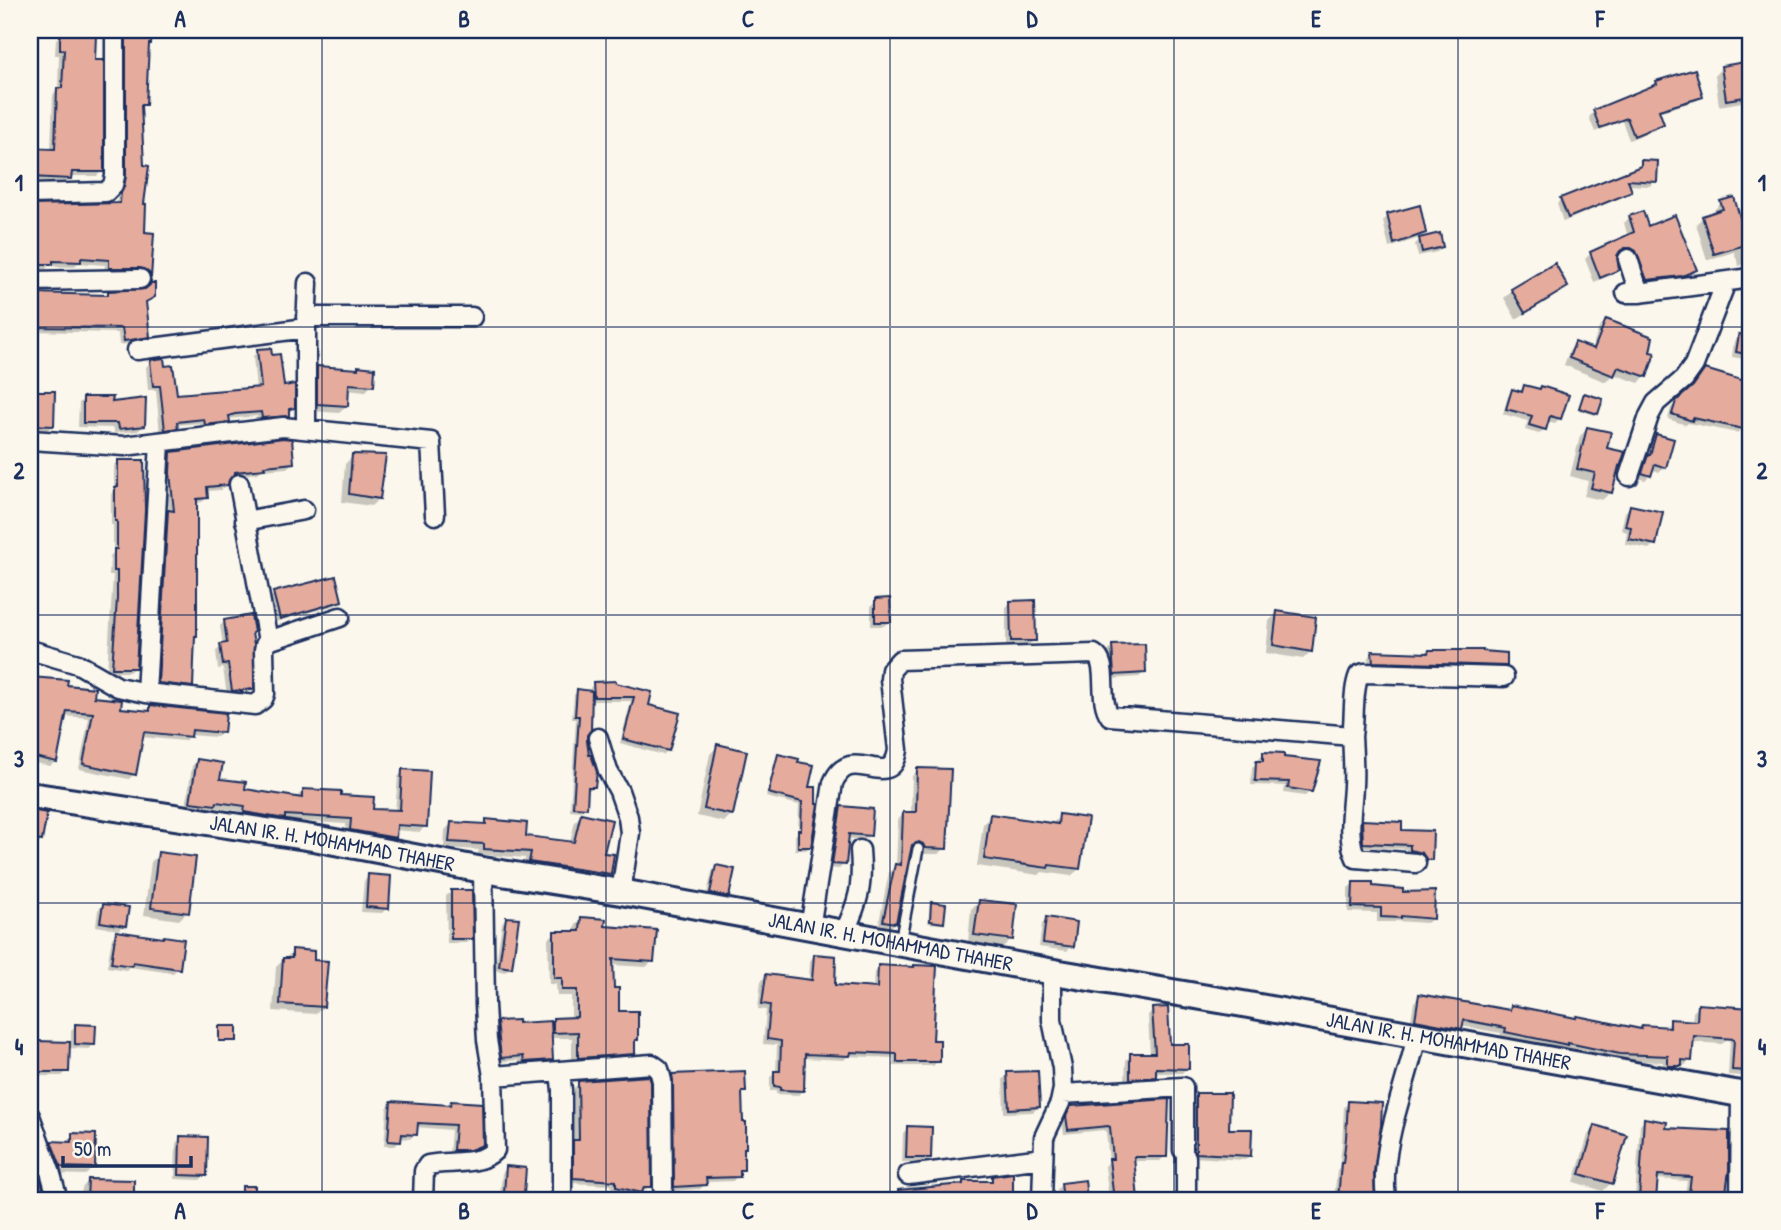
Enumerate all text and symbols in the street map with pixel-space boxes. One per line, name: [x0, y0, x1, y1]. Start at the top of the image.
text: A: [174, 3, 186, 34]
text: B: [458, 3, 470, 34]
text: C: [742, 3, 754, 34]
text: D: [1027, 3, 1039, 34]
text: E: [1311, 3, 1322, 34]
text: F: [1595, 3, 1606, 34]
text: 1: [15, 167, 23, 198]
text: 1: [1758, 167, 1766, 198]
text: 2: [14, 455, 25, 486]
text: 2: [1757, 455, 1768, 486]
text: 3: [14, 743, 24, 774]
text: 3: [1757, 743, 1767, 774]
street label: JALAN IR. H. MOHAMMAD THAHER: [208, 808, 457, 878]
street label: JALAN IR. H. MOHAMMAD THAHER: [766, 905, 1015, 978]
street label: JALAN IR. H. MOHAMMAD THAHER: [1324, 1004, 1573, 1077]
text: 4: [15, 1031, 24, 1062]
text: 4: [1758, 1031, 1767, 1062]
scale bar: [63, 1125, 191, 1169]
text: 50 m: [74, 1134, 111, 1163]
text: A: [174, 1195, 186, 1226]
text: B: [458, 1195, 470, 1226]
text: C: [742, 1195, 754, 1226]
text: D: [1027, 1195, 1039, 1226]
text: E: [1311, 1195, 1322, 1226]
text: F: [1595, 1195, 1606, 1226]

